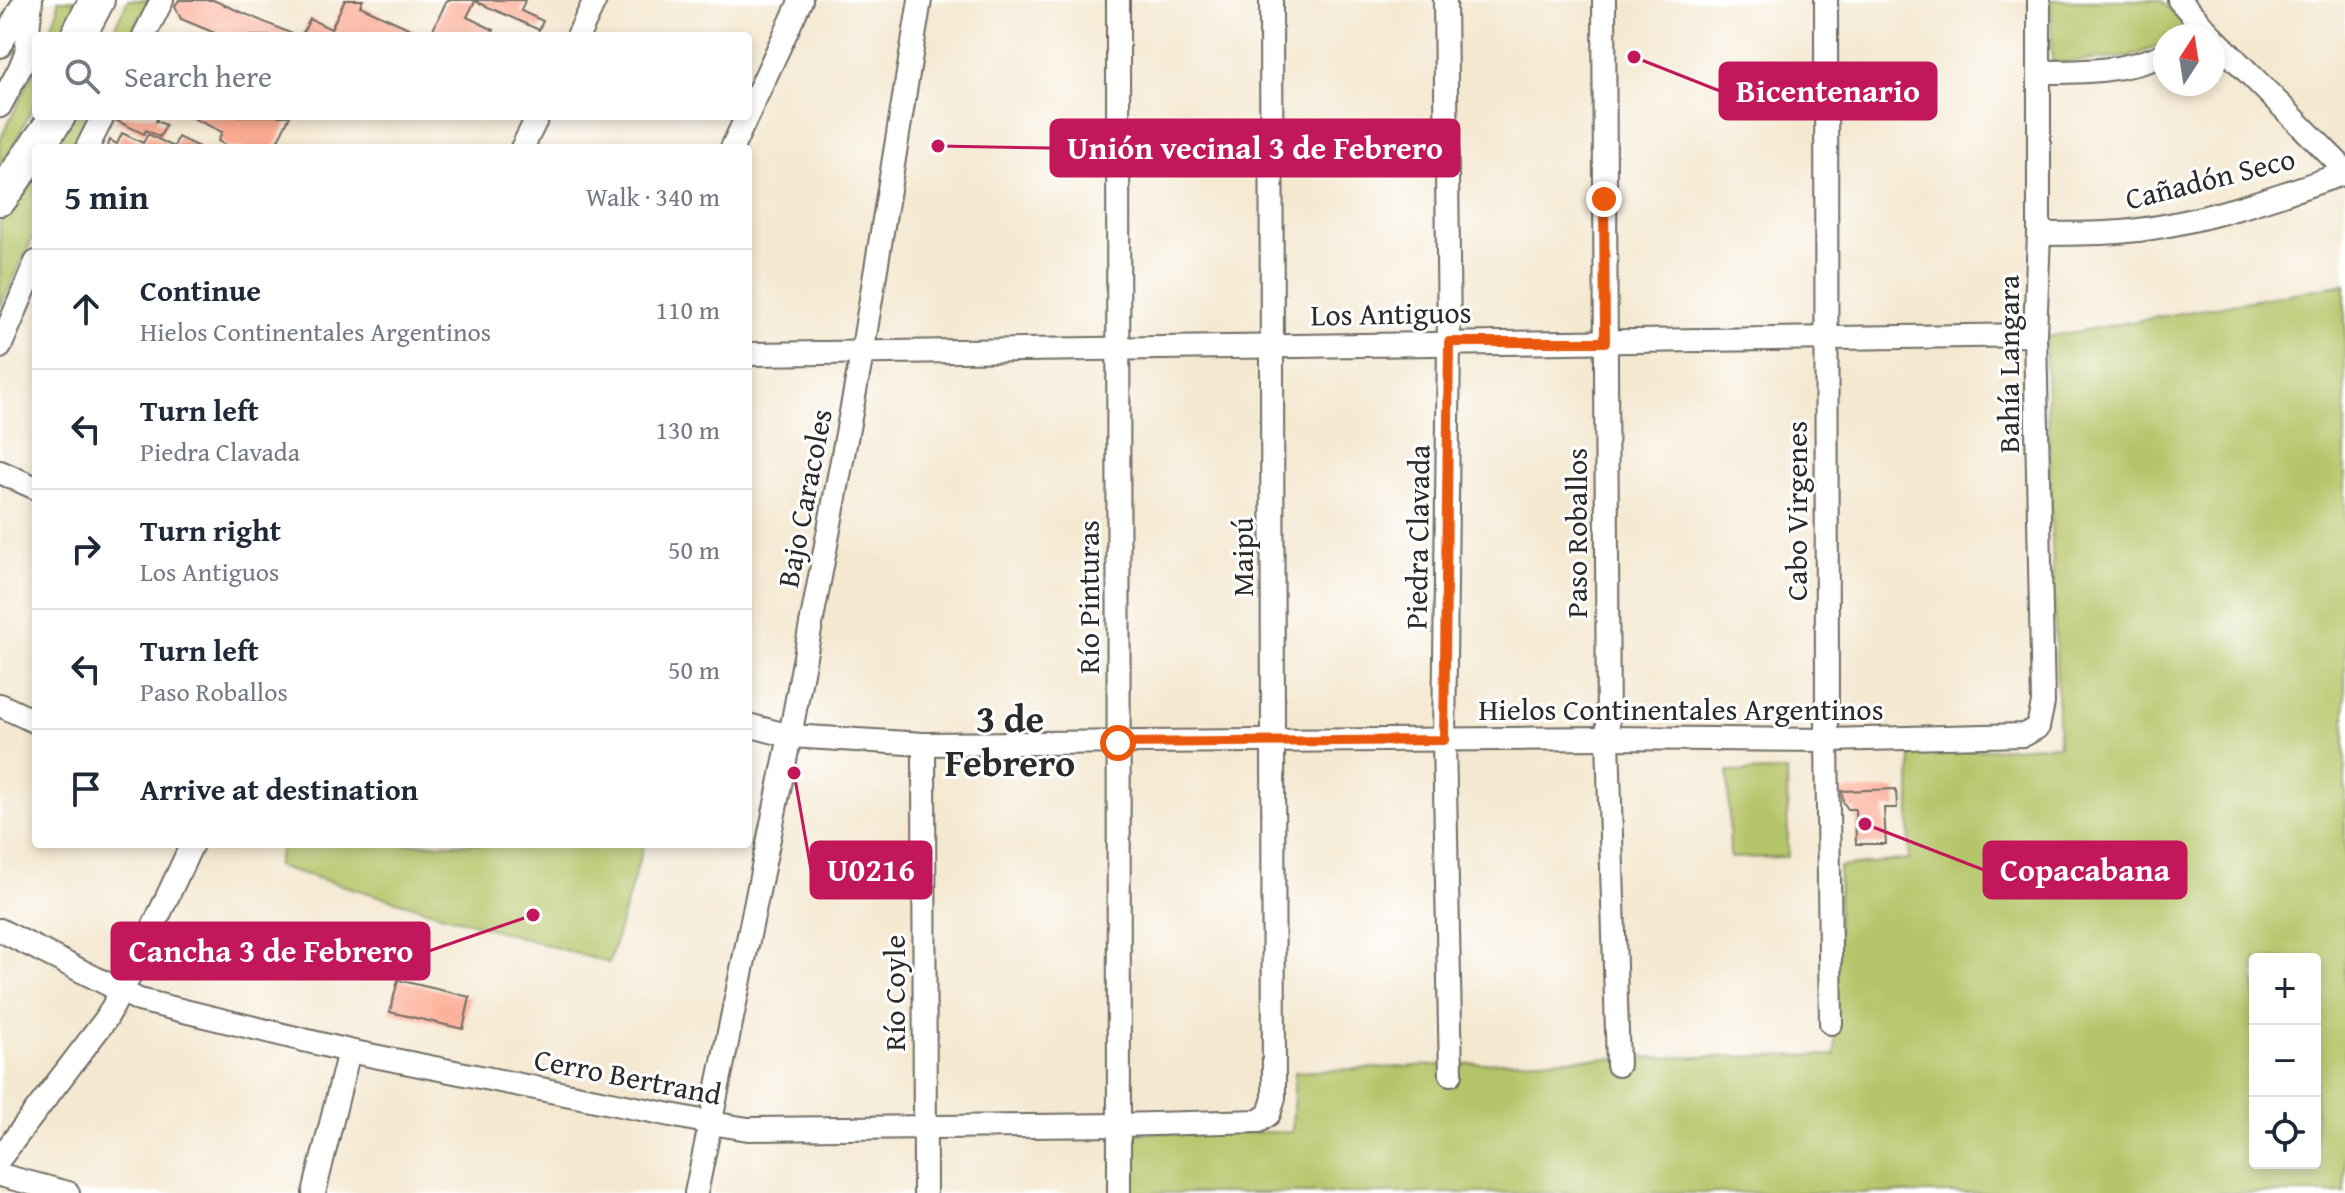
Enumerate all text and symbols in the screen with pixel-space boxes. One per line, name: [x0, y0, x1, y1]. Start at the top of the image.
north arrow: [2153, 24, 2225, 96]
search box: [32, 32, 752, 120]
icon: search: [60, 54, 104, 98]
text: Search here: [124, 54, 272, 98]
callout: Bicentenario: [1720, 63, 1936, 119]
text: Bicentenario: [1736, 67, 1920, 114]
callout: Unión vecinal 3 de Febrero: [1051, 120, 1459, 176]
text: Unión vecinal 3 de Febrero: [1067, 124, 1443, 171]
street label: Cañadón Seco: [2120, 136, 2300, 220]
text: 5 min: [64, 172, 149, 221]
text: Walk · 340 m: [586, 177, 720, 216]
route end: [1586, 181, 1622, 217]
text: Continue: [140, 268, 261, 312]
street label: Bahía Langara: [1986, 275, 2030, 453]
icon: ahead: [64, 287, 108, 331]
text: 110 m: [655, 290, 720, 329]
street label: Los Antiguos: [1310, 290, 1472, 336]
text: Hielos Continentales Argentinos: [140, 312, 491, 351]
text: Turn left: [140, 388, 259, 432]
street label: Bajo Caracoles: [765, 405, 843, 591]
icon: left: [64, 407, 108, 451]
text: 130 m: [655, 410, 720, 449]
street label: Cabo Virgenes: [1774, 421, 1818, 601]
text: Piedra Clavada: [140, 432, 300, 471]
street label: Piedra Clavada: [1393, 444, 1441, 630]
street label: Paso Roballos: [1554, 448, 1598, 618]
text: Turn right: [140, 508, 281, 552]
street label: Maipú: [1220, 516, 1264, 597]
street label: Río Pinturas: [1066, 520, 1110, 674]
icon: right: [64, 527, 108, 571]
text: 50 m: [668, 530, 720, 569]
text: Los Antiguos: [140, 552, 279, 591]
text: Turn left: [140, 628, 259, 672]
icon: left: [64, 647, 108, 691]
text: 50 m: [668, 650, 720, 689]
text: Paso Roballos: [140, 672, 288, 711]
street label: Hielos Continentales Argentinos: [1478, 687, 1884, 731]
district label: 3 de Febrero: [945, 690, 1075, 790]
route start: [1100, 725, 1136, 761]
icon: arrive: [64, 767, 108, 811]
text: Arrive at destination: [140, 767, 418, 811]
callout: U0216: [811, 842, 931, 898]
callout: Copacabana: [1984, 842, 2186, 898]
text: U0216: [827, 846, 915, 893]
text: Copacabana: [2000, 846, 2171, 893]
callout: Cancha 3 de Febrero: [112, 923, 429, 979]
text: Cancha 3 de Febrero: [129, 927, 413, 974]
street label: Río Coyle: [872, 935, 916, 1051]
map controls: [2249, 953, 2321, 1169]
button: +: [2249, 953, 2321, 1025]
button: −: [2249, 1025, 2321, 1097]
street label: Cerro Bertrand: [531, 1036, 725, 1116]
button: locate: [2249, 1097, 2321, 1169]

